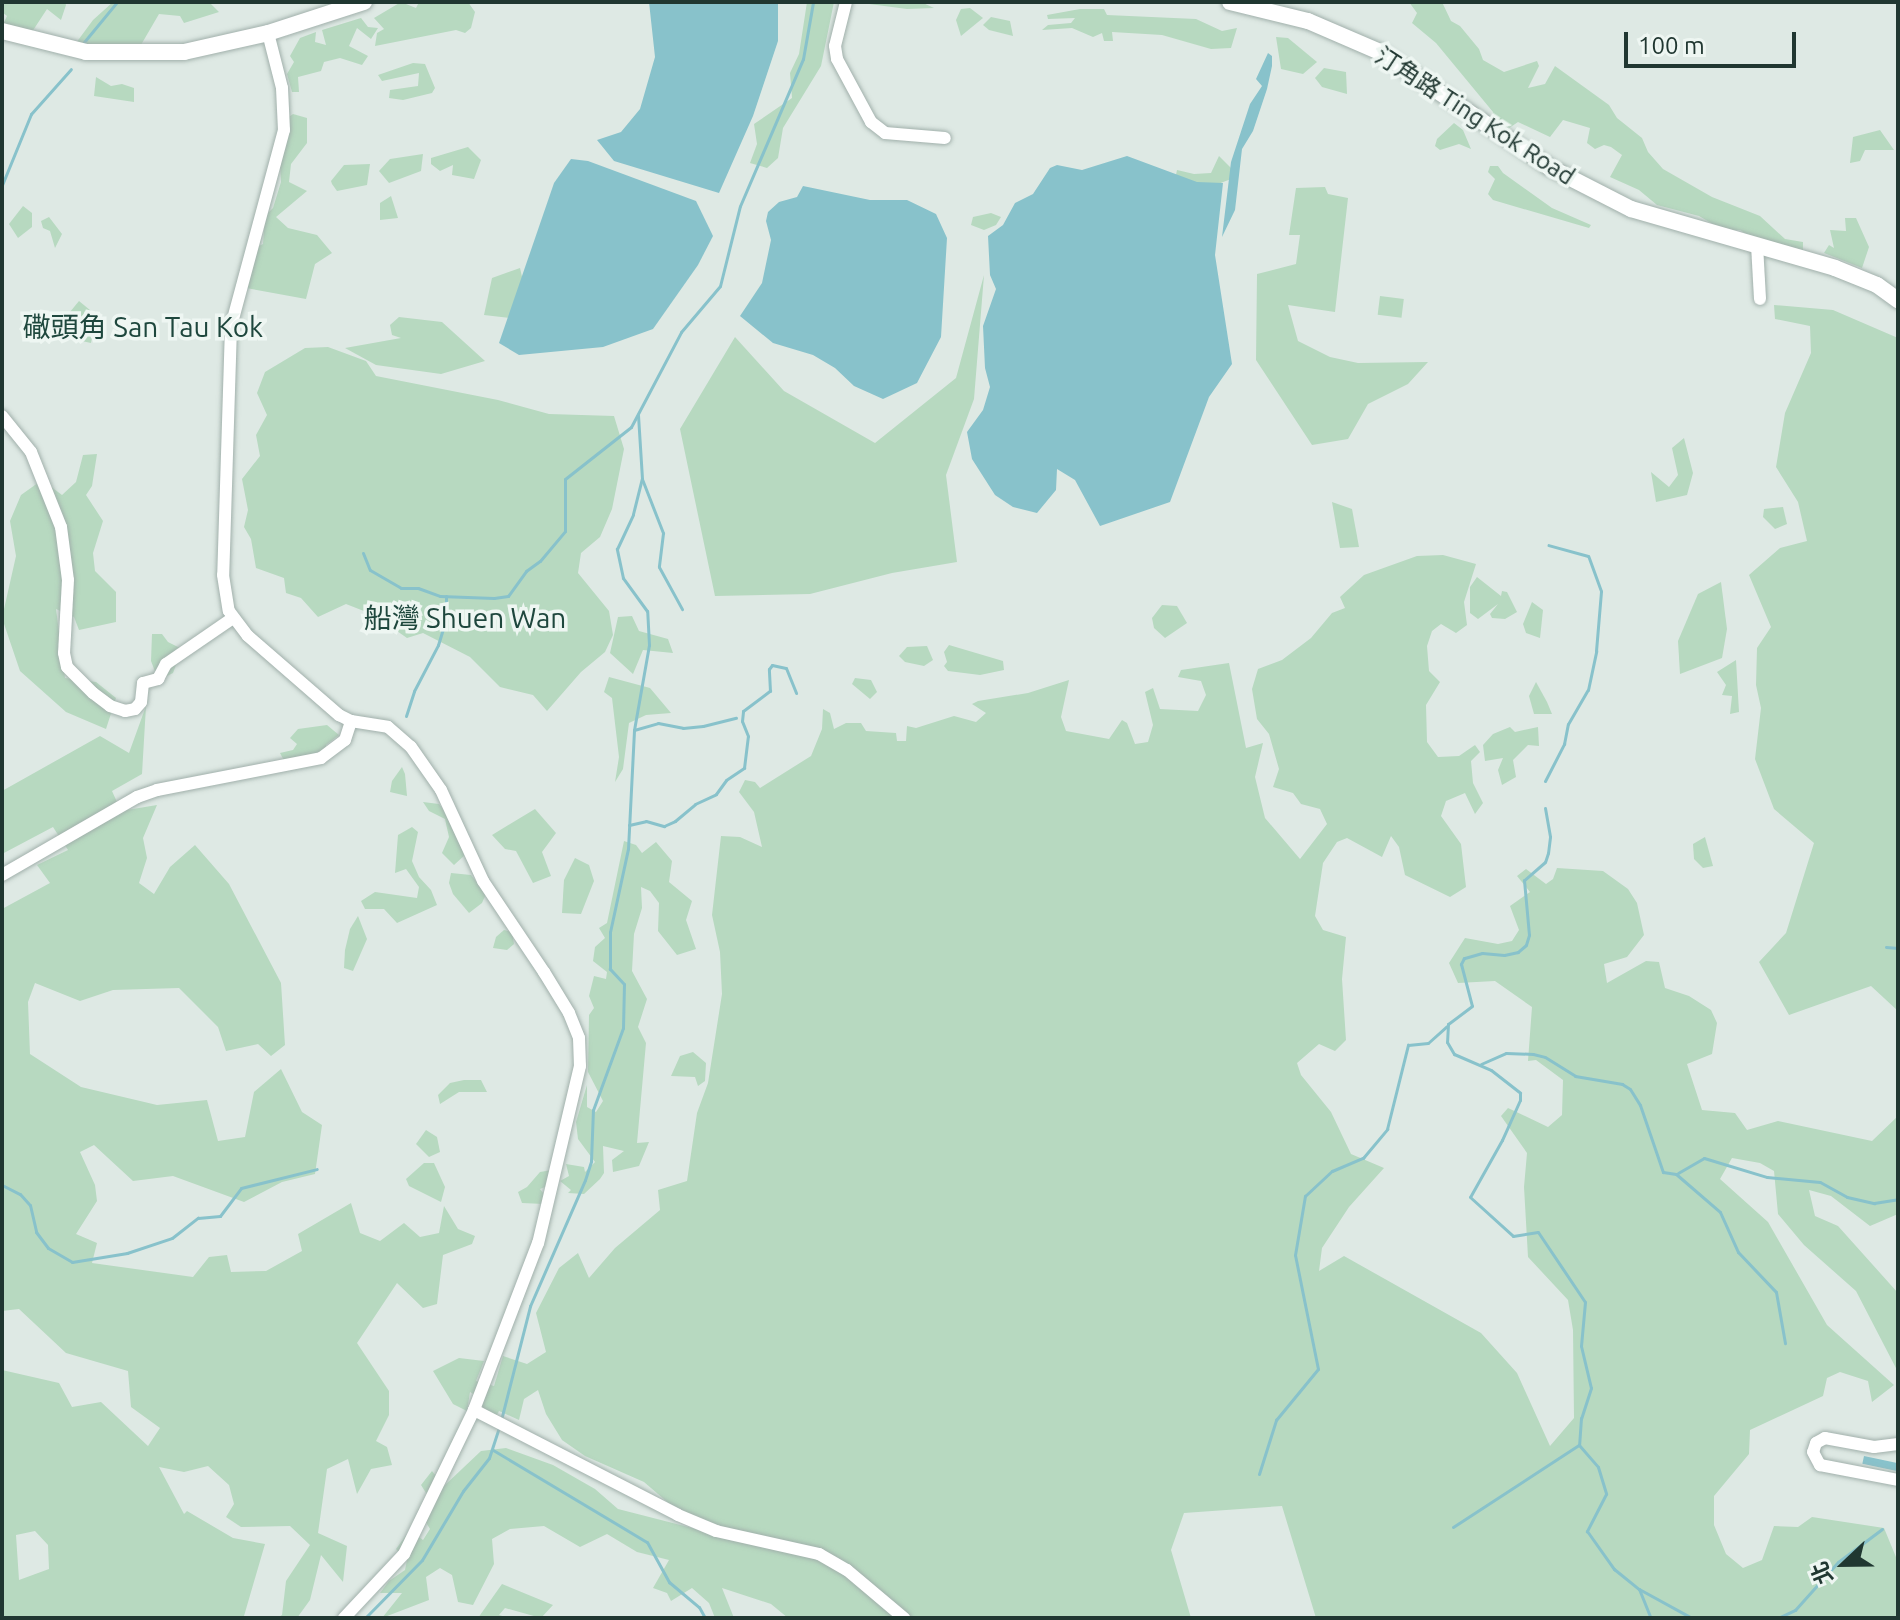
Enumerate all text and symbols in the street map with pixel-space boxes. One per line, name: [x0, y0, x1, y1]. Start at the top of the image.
scale bar: [1628, 16, 1800, 66]
text: 100 m: [1638, 32, 1705, 59]
street label: 汀角路 Ting Kok Road: [1370, 41, 1580, 191]
district label: 䃟頭角 San Tau Kok: [23, 310, 263, 344]
district label: 船灣 Shuen Wan: [364, 601, 566, 635]
north arrow: [1804, 1524, 1884, 1604]
text: 北: [1806, 1558, 1837, 1588]

